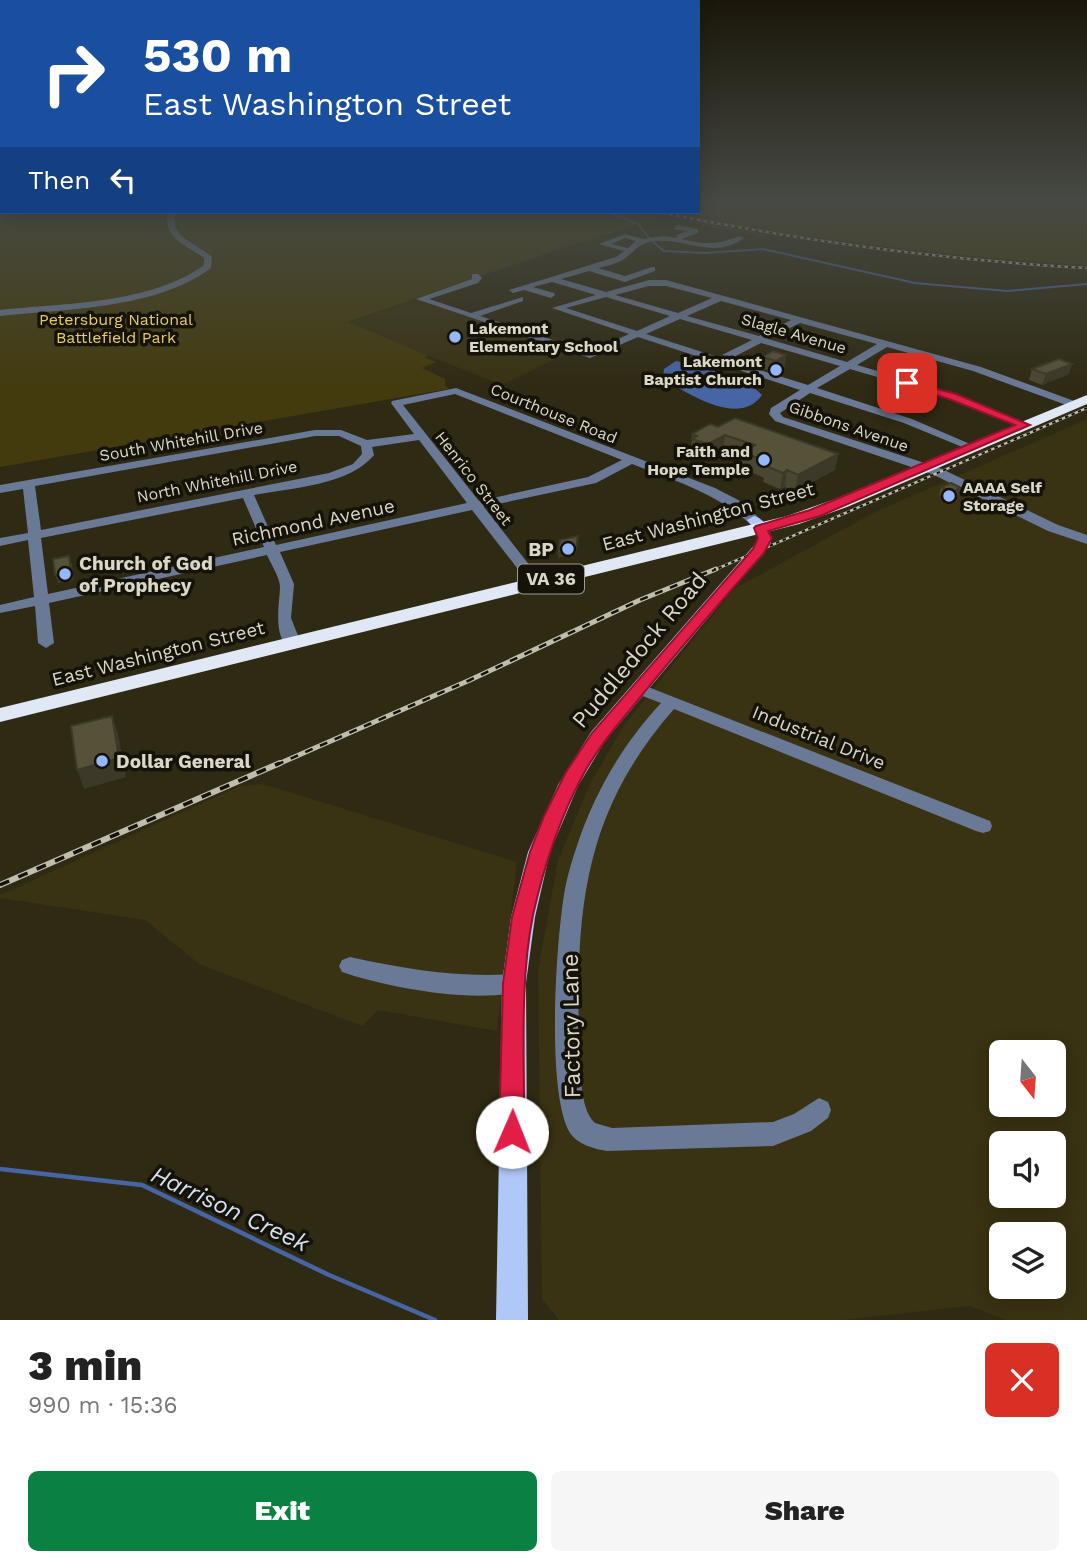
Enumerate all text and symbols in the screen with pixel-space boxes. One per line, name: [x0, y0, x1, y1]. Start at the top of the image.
text: 530 m: [143, 26, 292, 84]
icon: right: [28, 28, 119, 119]
text: East Washington Street: [143, 85, 511, 123]
icon: left: [104, 161, 142, 199]
text: Then: [28, 165, 90, 195]
street label: Slagle Avenue: [739, 309, 849, 358]
park label: Petersburg National Battlefield Park: [39, 310, 193, 347]
place label: Lakemont Elementary School: [469, 319, 619, 356]
marker: Lakemont Elementary School: [447, 329, 463, 345]
place label: Lakemont Baptist Church: [644, 352, 762, 389]
pin: [877, 353, 937, 413]
marker: Lakemont Baptist Church: [768, 362, 784, 378]
icon: arrive: [888, 364, 926, 402]
street label: Courthouse Road: [488, 379, 620, 448]
street label: Gibbons Avenue: [787, 397, 911, 456]
street label: South Whitehill Drive: [98, 418, 264, 465]
street label: Henrico Street: [431, 428, 516, 529]
place label: Faith and Hope Temple: [647, 442, 750, 479]
marker: Faith and Hope Temple: [756, 452, 772, 468]
street label: North Whitehill Drive: [135, 457, 299, 506]
street label: East Washington Street: [600, 477, 817, 556]
place label: AAAA Self Storage: [963, 478, 1042, 515]
marker: AAAA Self Storage: [941, 488, 957, 504]
street label: Richmond Avenue: [229, 494, 397, 551]
place label: BP: [528, 538, 554, 561]
marker: BP: [560, 541, 576, 557]
place label: Church of God of Prophecy: [79, 552, 213, 597]
road number: VA 36: [518, 564, 584, 594]
marker: Church of God of Prophecy: [57, 566, 73, 582]
street label: Puddledock Road: [566, 567, 712, 734]
street label: East Washington Street: [49, 616, 267, 691]
street label: Industrial Drive: [749, 700, 889, 775]
place label: Dollar General: [116, 750, 251, 773]
marker: Dollar General: [94, 753, 110, 769]
street label: Factory Lane: [557, 953, 586, 1099]
north arrow: [989, 1040, 1066, 1116]
map controls: [989, 1040, 1066, 1299]
position arrow: [475, 1095, 549, 1169]
button: sound: [989, 1131, 1066, 1208]
water label: Harrison Creek: [147, 1160, 314, 1258]
button: layers: [989, 1222, 1066, 1299]
text: 3 min: [28, 1341, 142, 1390]
button: close: [985, 1343, 1059, 1417]
text: 990 m · 15:36: [28, 1392, 177, 1419]
button: Exit: [28, 1471, 537, 1551]
button: Share: [551, 1471, 1059, 1551]

